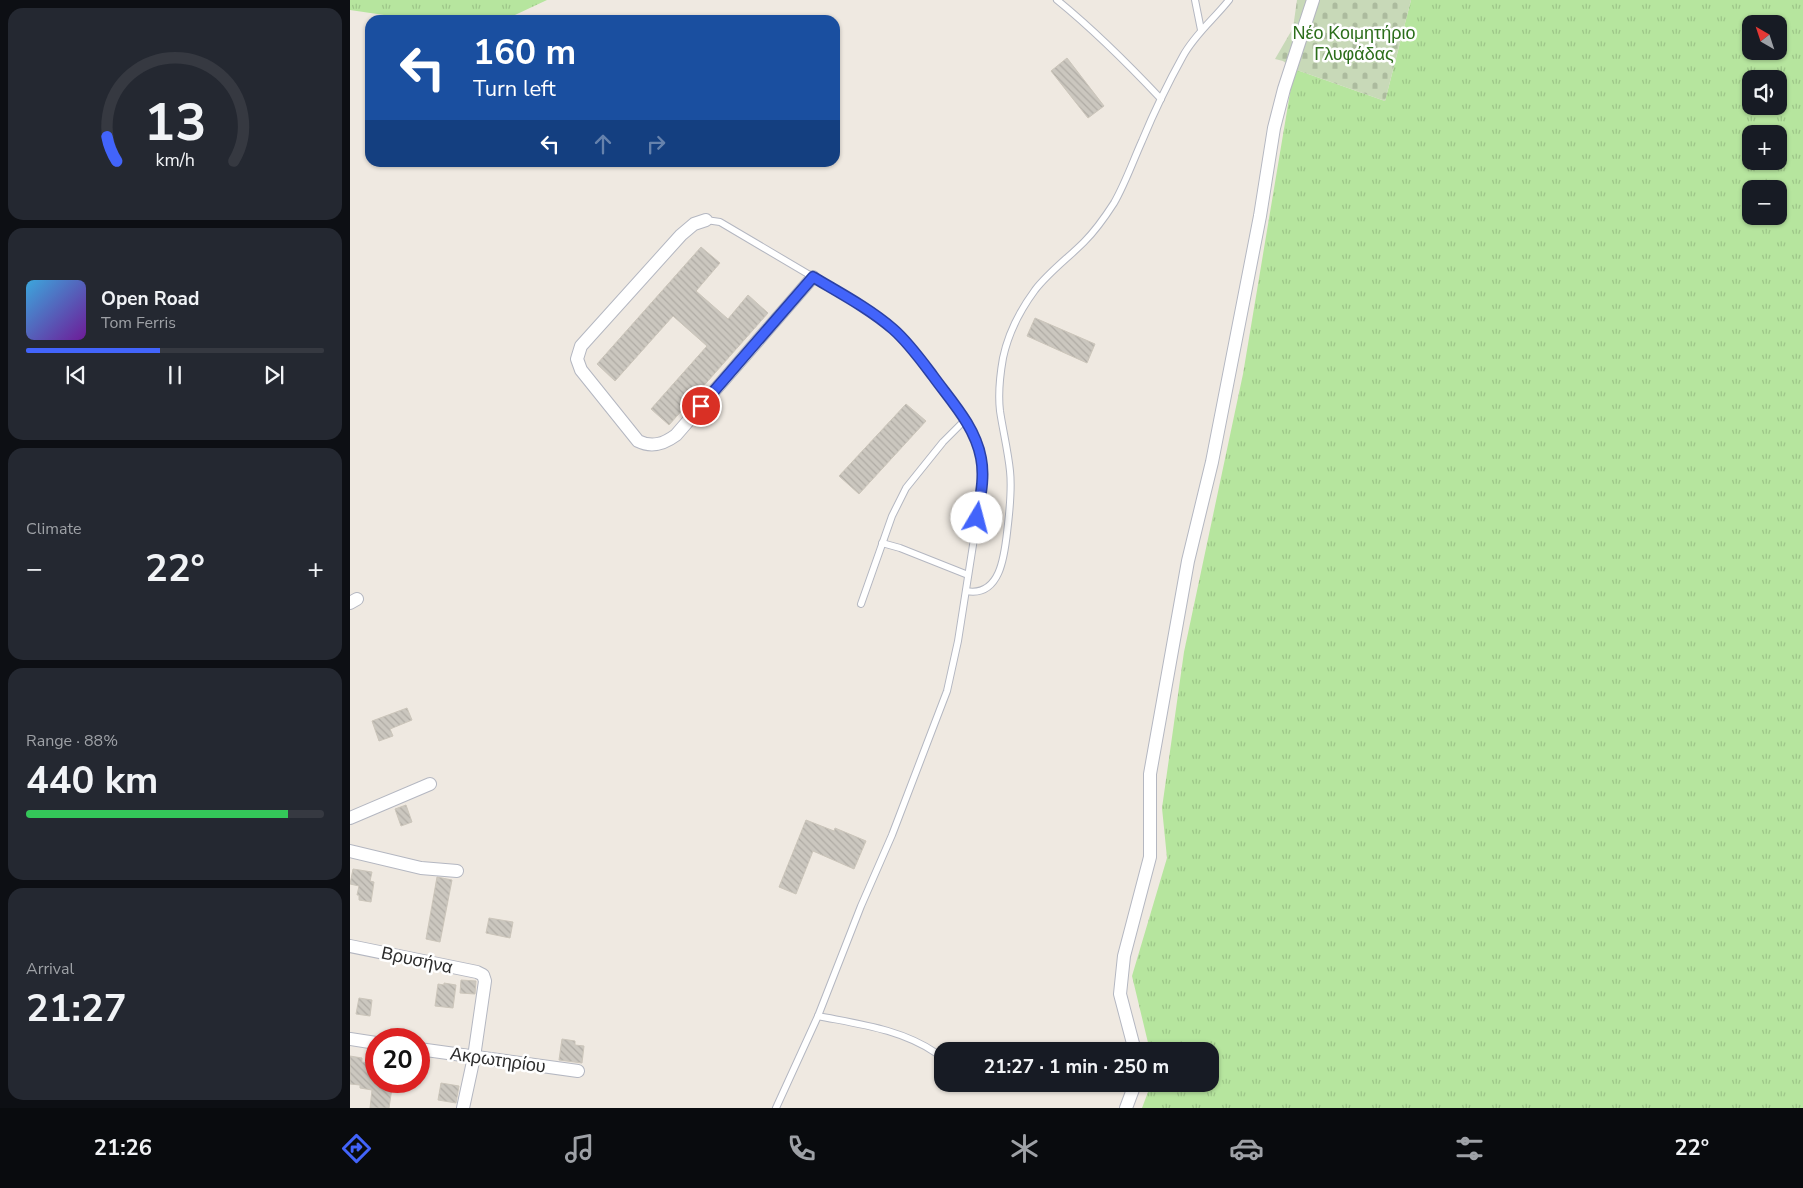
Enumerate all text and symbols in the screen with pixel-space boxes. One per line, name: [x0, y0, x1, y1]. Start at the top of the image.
north arrow: [1742, 15, 1788, 60]
map controls: [1742, 15, 1787, 225]
park label: Νέο Κοιμητήριο Γλυφάδας: [1293, 21, 1415, 66]
text: 160 m: [473, 29, 576, 76]
icon: left: [390, 35, 455, 100]
button: sound: [1742, 70, 1787, 115]
text: Turn left: [473, 74, 556, 104]
text: 13: [144, 87, 206, 158]
button: +: [1742, 125, 1787, 170]
icon: left: [536, 130, 564, 158]
icon: ahead: [589, 130, 617, 158]
icon: right: [642, 130, 670, 158]
text: km/h: [155, 148, 195, 172]
button: −: [1742, 180, 1787, 225]
text: Open Road: [101, 286, 199, 312]
text: Tom Ferris: [101, 312, 176, 334]
icon: previous: [62, 361, 90, 389]
icon: pause: [161, 361, 189, 389]
icon: next: [260, 361, 288, 389]
pin: [680, 385, 722, 427]
icon: arrive: [687, 392, 715, 420]
position arrow: [950, 491, 1002, 543]
text: Climate: [26, 518, 81, 540]
text: 22°: [145, 543, 205, 594]
text: −: [26, 550, 43, 588]
text: +: [307, 550, 324, 588]
text: Range · 88%: [26, 730, 118, 752]
text: 440 km: [26, 755, 158, 806]
street label: Βρυσήνα: [379, 941, 455, 979]
text: Arrival: [26, 958, 74, 980]
text: 21:27: [26, 983, 127, 1034]
speed limit sign: 20: [365, 1028, 430, 1093]
street label: Ακρωτηρίου: [449, 1041, 547, 1079]
text: 21:27 · 1 min · 250 m: [984, 1054, 1169, 1080]
icon: directions: [339, 1131, 374, 1166]
icon: music: [562, 1131, 597, 1166]
icon: phone: [784, 1131, 819, 1166]
icon: climate: [1007, 1131, 1042, 1166]
icon: car: [1229, 1131, 1264, 1166]
icon: filters: [1452, 1131, 1487, 1166]
text: 21:26: [94, 1133, 152, 1163]
text: 22°: [1674, 1133, 1709, 1163]

